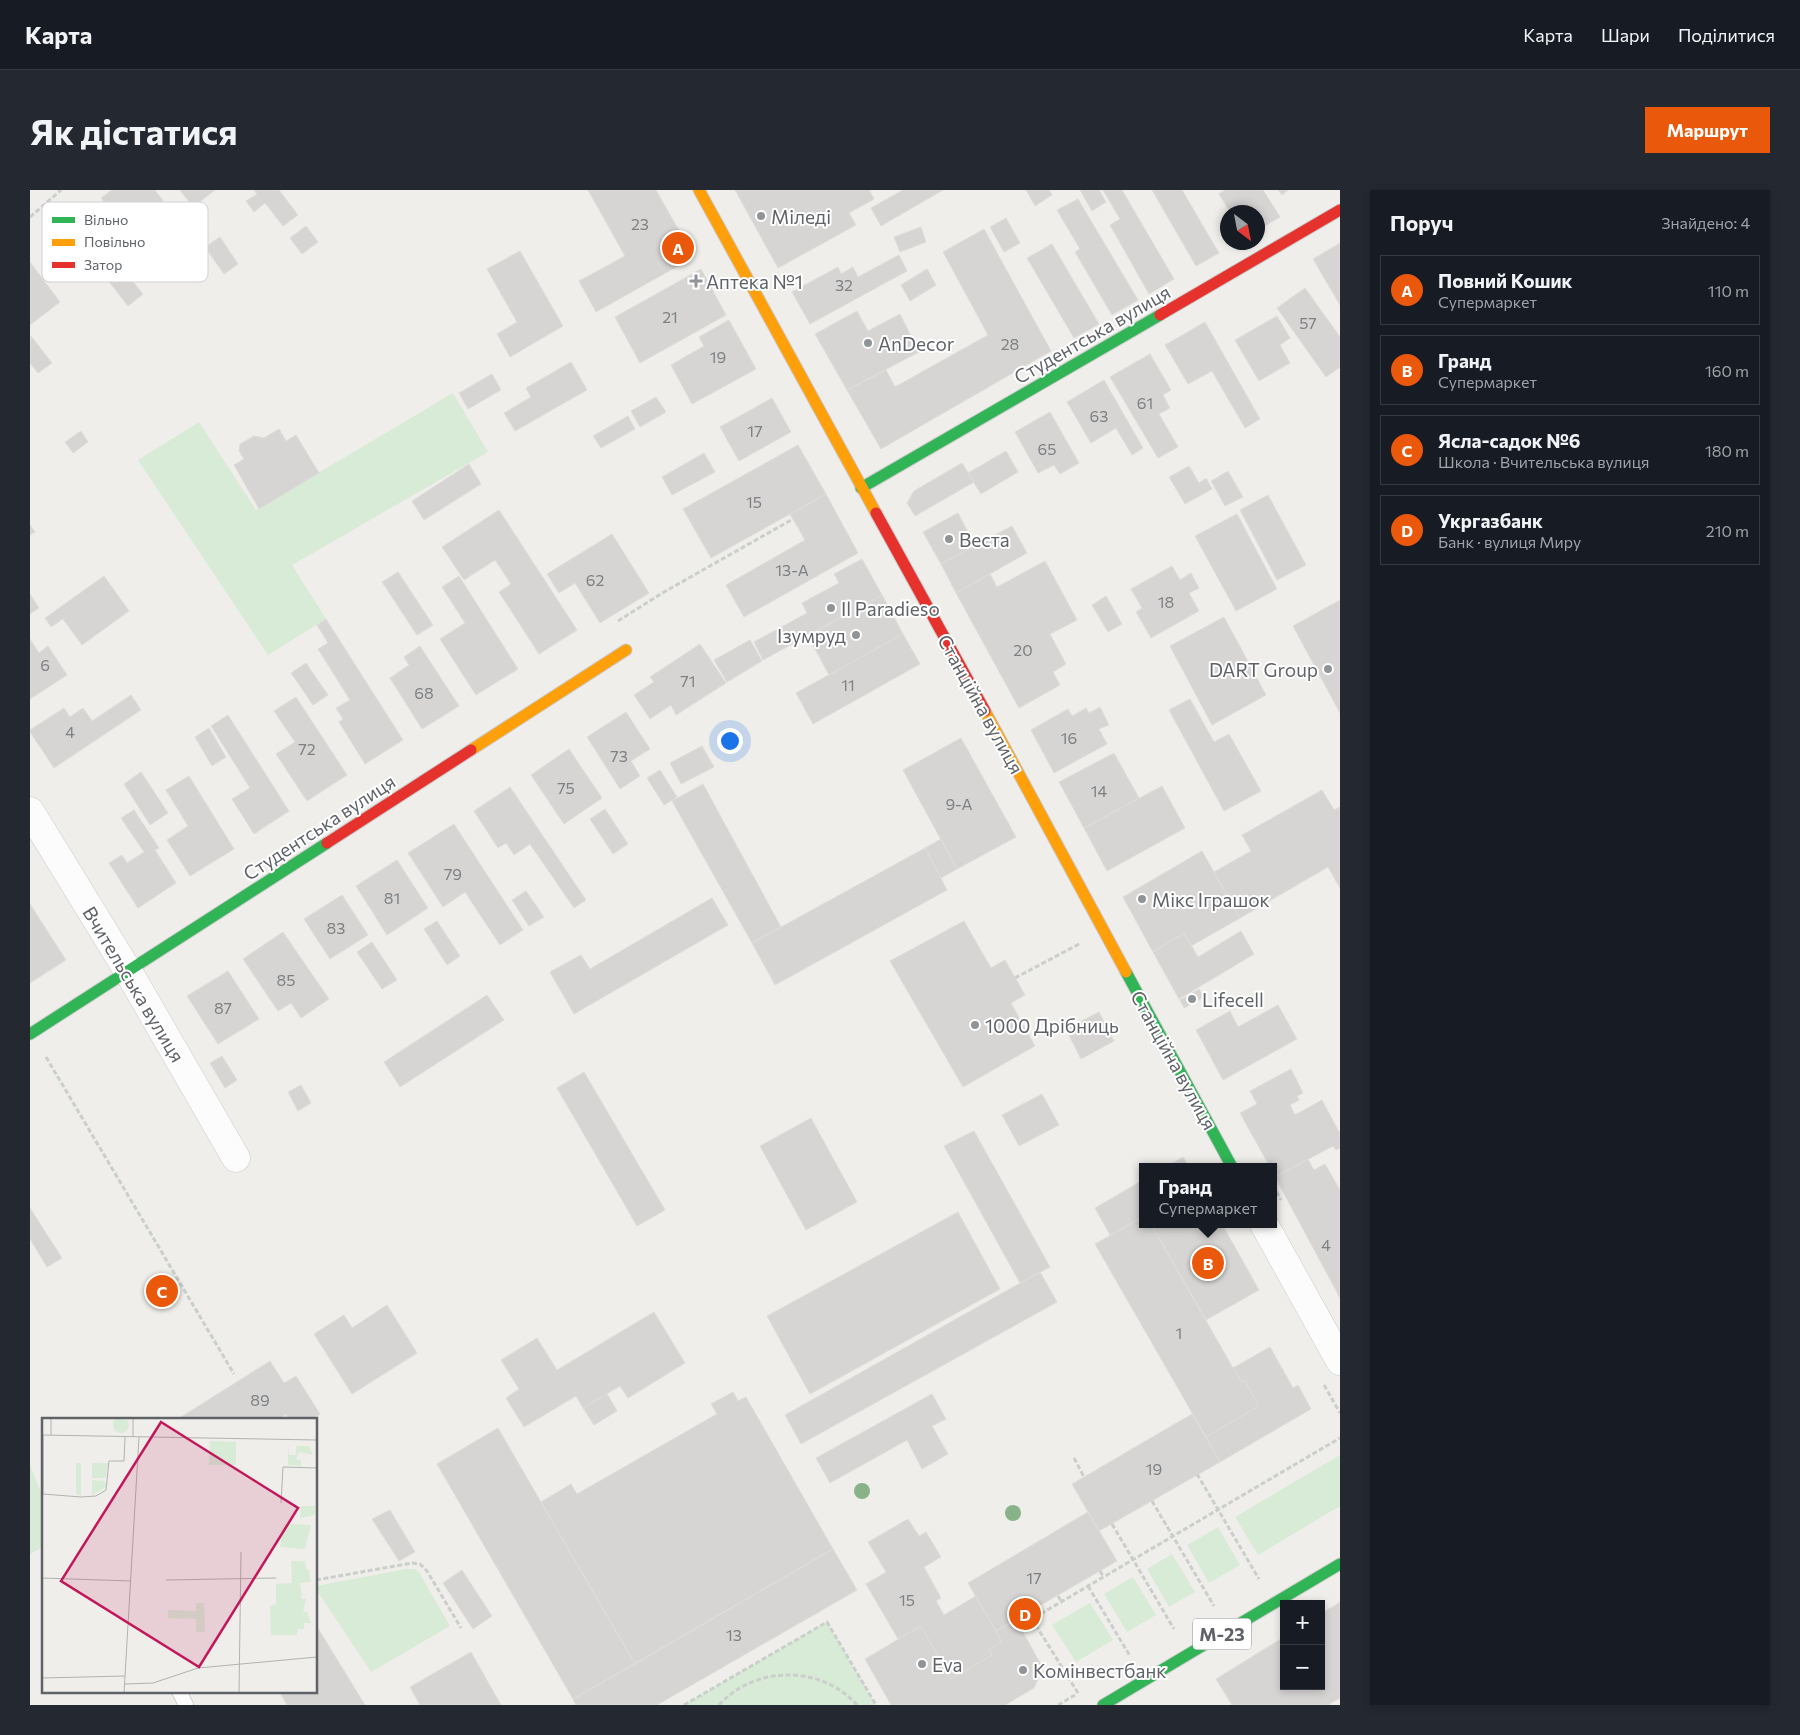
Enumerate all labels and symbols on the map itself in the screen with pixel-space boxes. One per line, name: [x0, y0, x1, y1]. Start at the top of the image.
legend: [42, 202, 208, 282]
place label: Міледі: [771, 205, 831, 228]
north arrow: [1220, 205, 1265, 250]
marker: Міледі: [755, 210, 767, 222]
text: Вільно: [84, 211, 128, 228]
house number: 23: [631, 214, 649, 233]
pin: A: [662, 229, 694, 267]
text: Повільно: [84, 233, 145, 250]
text: Затор: [84, 256, 122, 273]
place label: Аптека №1: [706, 270, 803, 293]
marker: Аптека №1: [690, 275, 702, 287]
house number: 32: [835, 275, 853, 294]
street label: Студентська вулиця: [1010, 280, 1174, 388]
house number: 21: [662, 307, 678, 326]
house number: 57: [1299, 313, 1317, 332]
place label: AnDecor: [878, 332, 955, 355]
house number: 28: [1001, 334, 1019, 353]
marker: AnDecor: [862, 337, 874, 349]
house number: 19: [710, 347, 726, 366]
house number: 61: [1137, 393, 1153, 412]
house number: 63: [1090, 406, 1108, 425]
house number: 17: [747, 421, 763, 440]
house number: 65: [1038, 439, 1056, 458]
house number: 15: [746, 492, 762, 511]
place label: Веста: [959, 528, 1009, 551]
marker: Веста: [943, 533, 955, 545]
house number: 13-А: [775, 560, 809, 579]
house number: 62: [586, 570, 604, 589]
house number: 18: [1158, 592, 1174, 611]
place label: Il Paradieso: [841, 597, 940, 620]
marker: Il Paradieso: [825, 602, 837, 614]
place label: Ізумруд: [777, 624, 846, 647]
marker: Ізумруд: [850, 629, 862, 641]
street label: Станційна вулиця: [933, 630, 1029, 778]
house number: 20: [1013, 640, 1033, 659]
house number: 6: [40, 655, 50, 674]
place label: DART Group: [1209, 658, 1318, 681]
marker: DART Group: [1322, 663, 1334, 675]
house number: 71: [680, 671, 696, 690]
house number: 11: [841, 675, 855, 694]
house number: 68: [414, 683, 434, 702]
house number: 4: [65, 722, 75, 741]
your location: [717, 728, 743, 754]
house number: 16: [1061, 728, 1077, 747]
house number: 72: [298, 739, 316, 758]
house number: 73: [610, 746, 628, 765]
street label: Студентська вулиця: [239, 769, 399, 885]
house number: 75: [557, 778, 575, 797]
house number: 14: [1091, 781, 1108, 800]
house number: 9-А: [945, 794, 973, 813]
house number: 79: [444, 864, 462, 883]
house number: 81: [384, 888, 400, 907]
place label: Мікс Іграшок: [1152, 888, 1270, 911]
marker: Мікс Іграшок: [1136, 893, 1148, 905]
street label: Вчительська вулиця: [78, 902, 190, 1066]
house number: 83: [327, 918, 345, 937]
house number: 85: [277, 970, 295, 989]
street label: Станційна вулиця: [1126, 986, 1222, 1134]
place label: Lifecell: [1202, 988, 1264, 1011]
marker: Lifecell: [1186, 993, 1198, 1005]
house number: 87: [214, 998, 232, 1017]
place label: 1000 Дрібниць: [985, 1014, 1119, 1037]
marker: 1000 Дрібниць: [969, 1019, 981, 1031]
house number: 4: [1321, 1235, 1331, 1254]
pin: B: [1192, 1244, 1224, 1282]
pin: C: [146, 1272, 178, 1310]
house number: 1: [1176, 1323, 1182, 1342]
house number: 89: [250, 1390, 270, 1409]
inset map: [42, 1418, 318, 1692]
house number: 19: [1146, 1459, 1162, 1478]
house number: 17: [1026, 1568, 1042, 1587]
house number: 15: [899, 1590, 915, 1609]
pin: D: [1009, 1595, 1041, 1633]
road number: М-23: [1193, 1618, 1251, 1650]
house number: 13: [726, 1625, 742, 1644]
place label: Eva: [932, 1653, 962, 1676]
marker: Eva: [916, 1658, 928, 1670]
place label: Комінвестбанк: [1033, 1659, 1166, 1682]
marker: Комінвестбанк: [1017, 1664, 1029, 1676]

